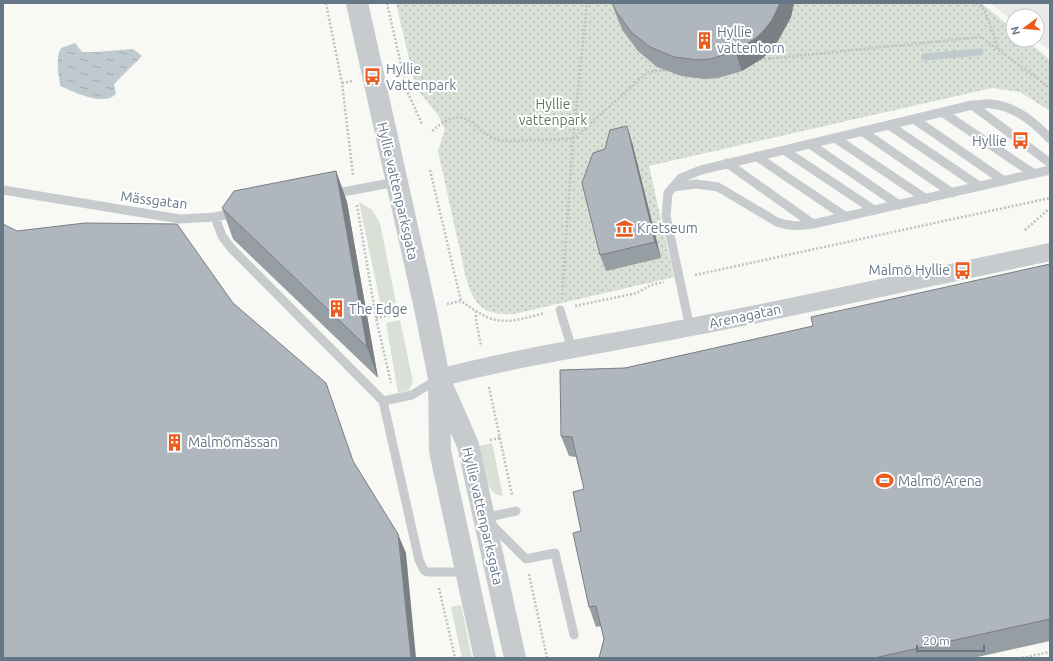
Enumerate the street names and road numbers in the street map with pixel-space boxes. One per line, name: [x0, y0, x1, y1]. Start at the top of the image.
street label: Hyllie vattenparksgata: [374, 121, 422, 261]
street label: Mässgatan: [120, 188, 188, 212]
street label: Arenagatan: [708, 301, 782, 331]
street label: Hyllie vattenparksgata: [459, 446, 507, 586]

